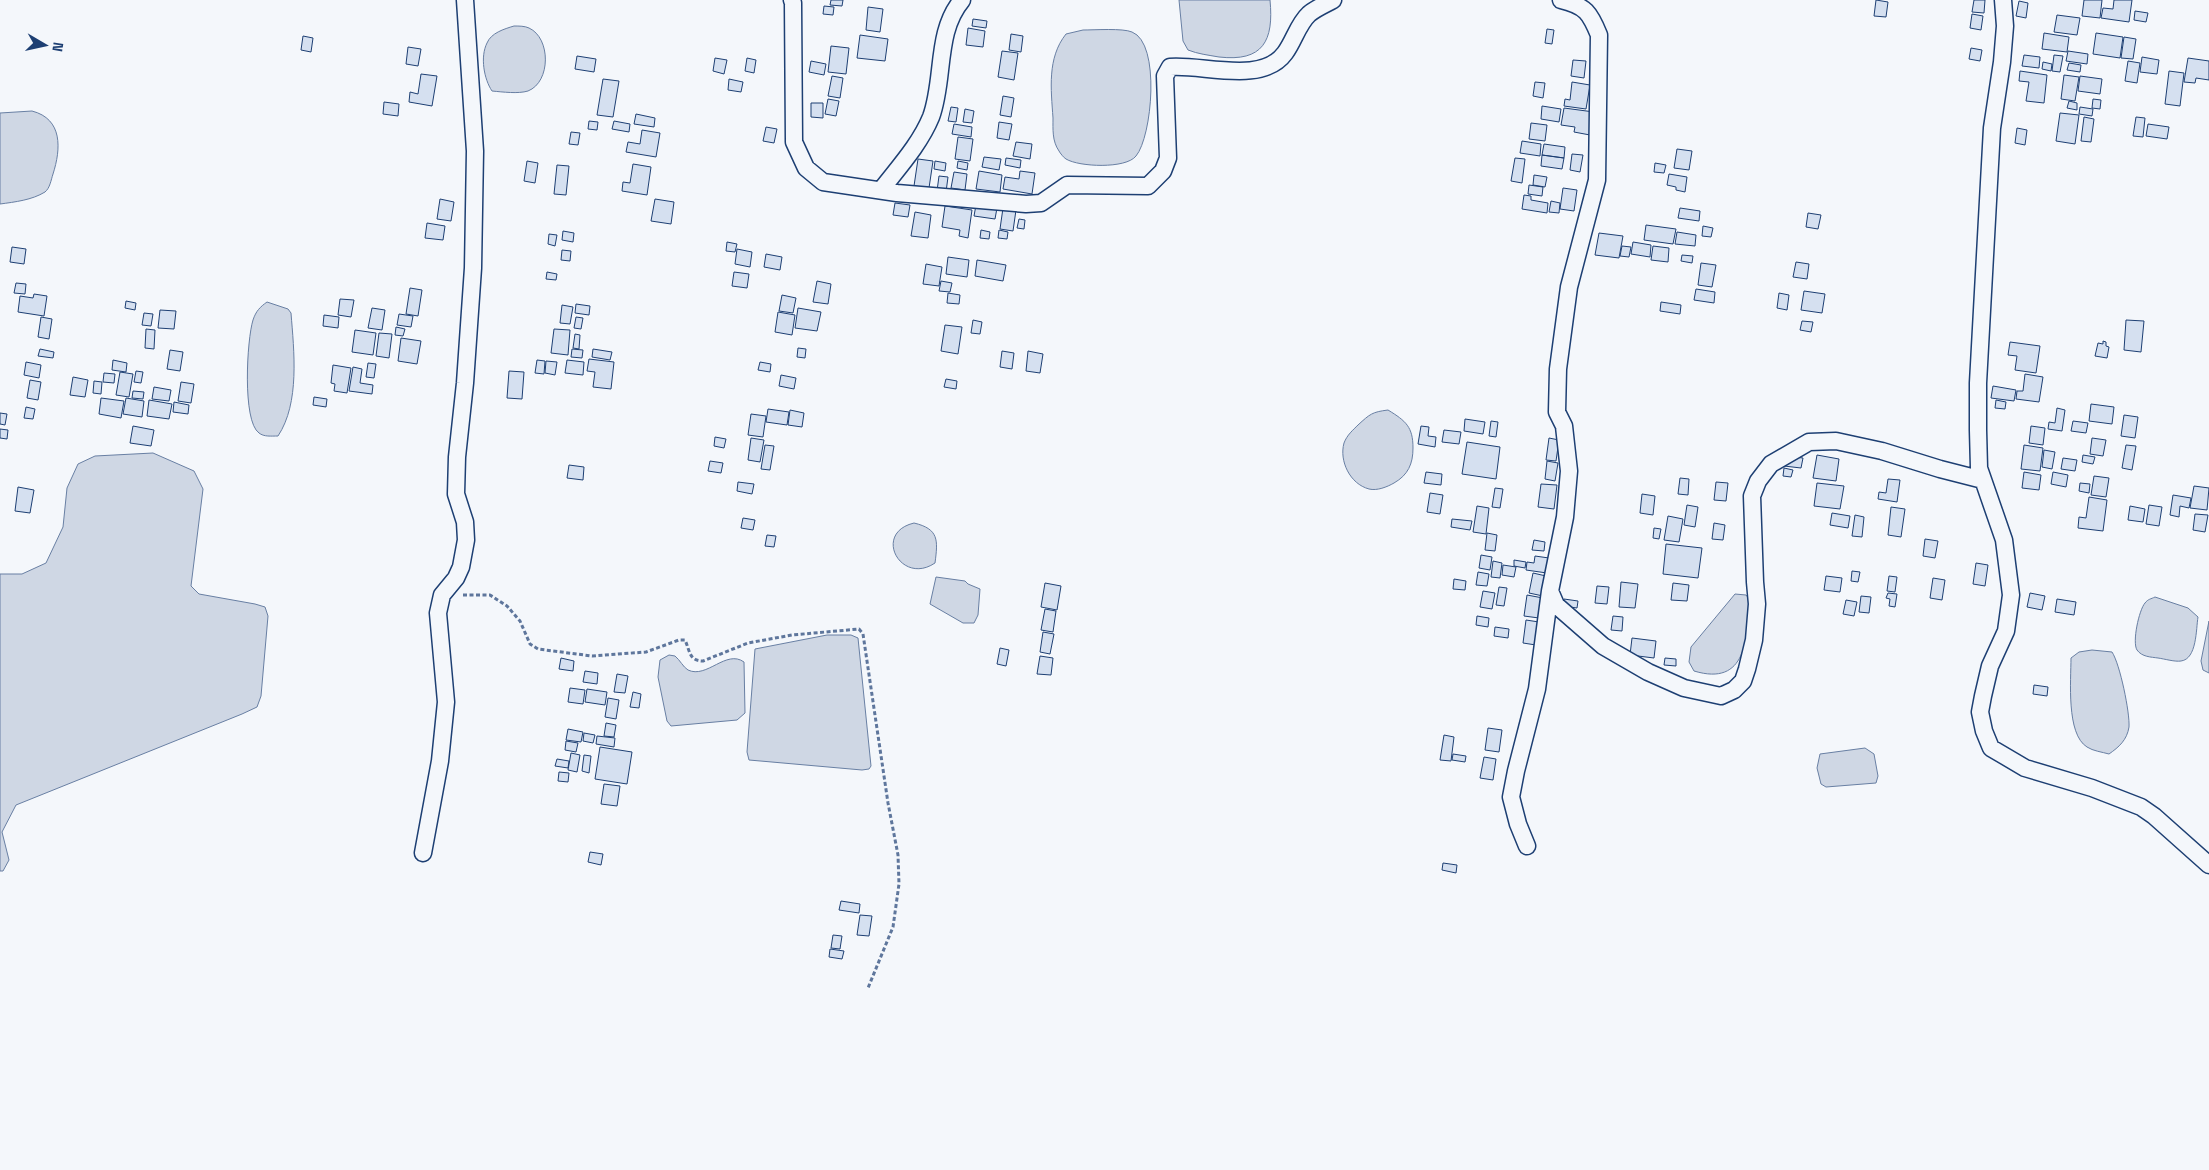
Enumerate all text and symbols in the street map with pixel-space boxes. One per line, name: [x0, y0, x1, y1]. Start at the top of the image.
north arrow: [20, 20, 70, 70]
text: N: [48, 41, 67, 53]

